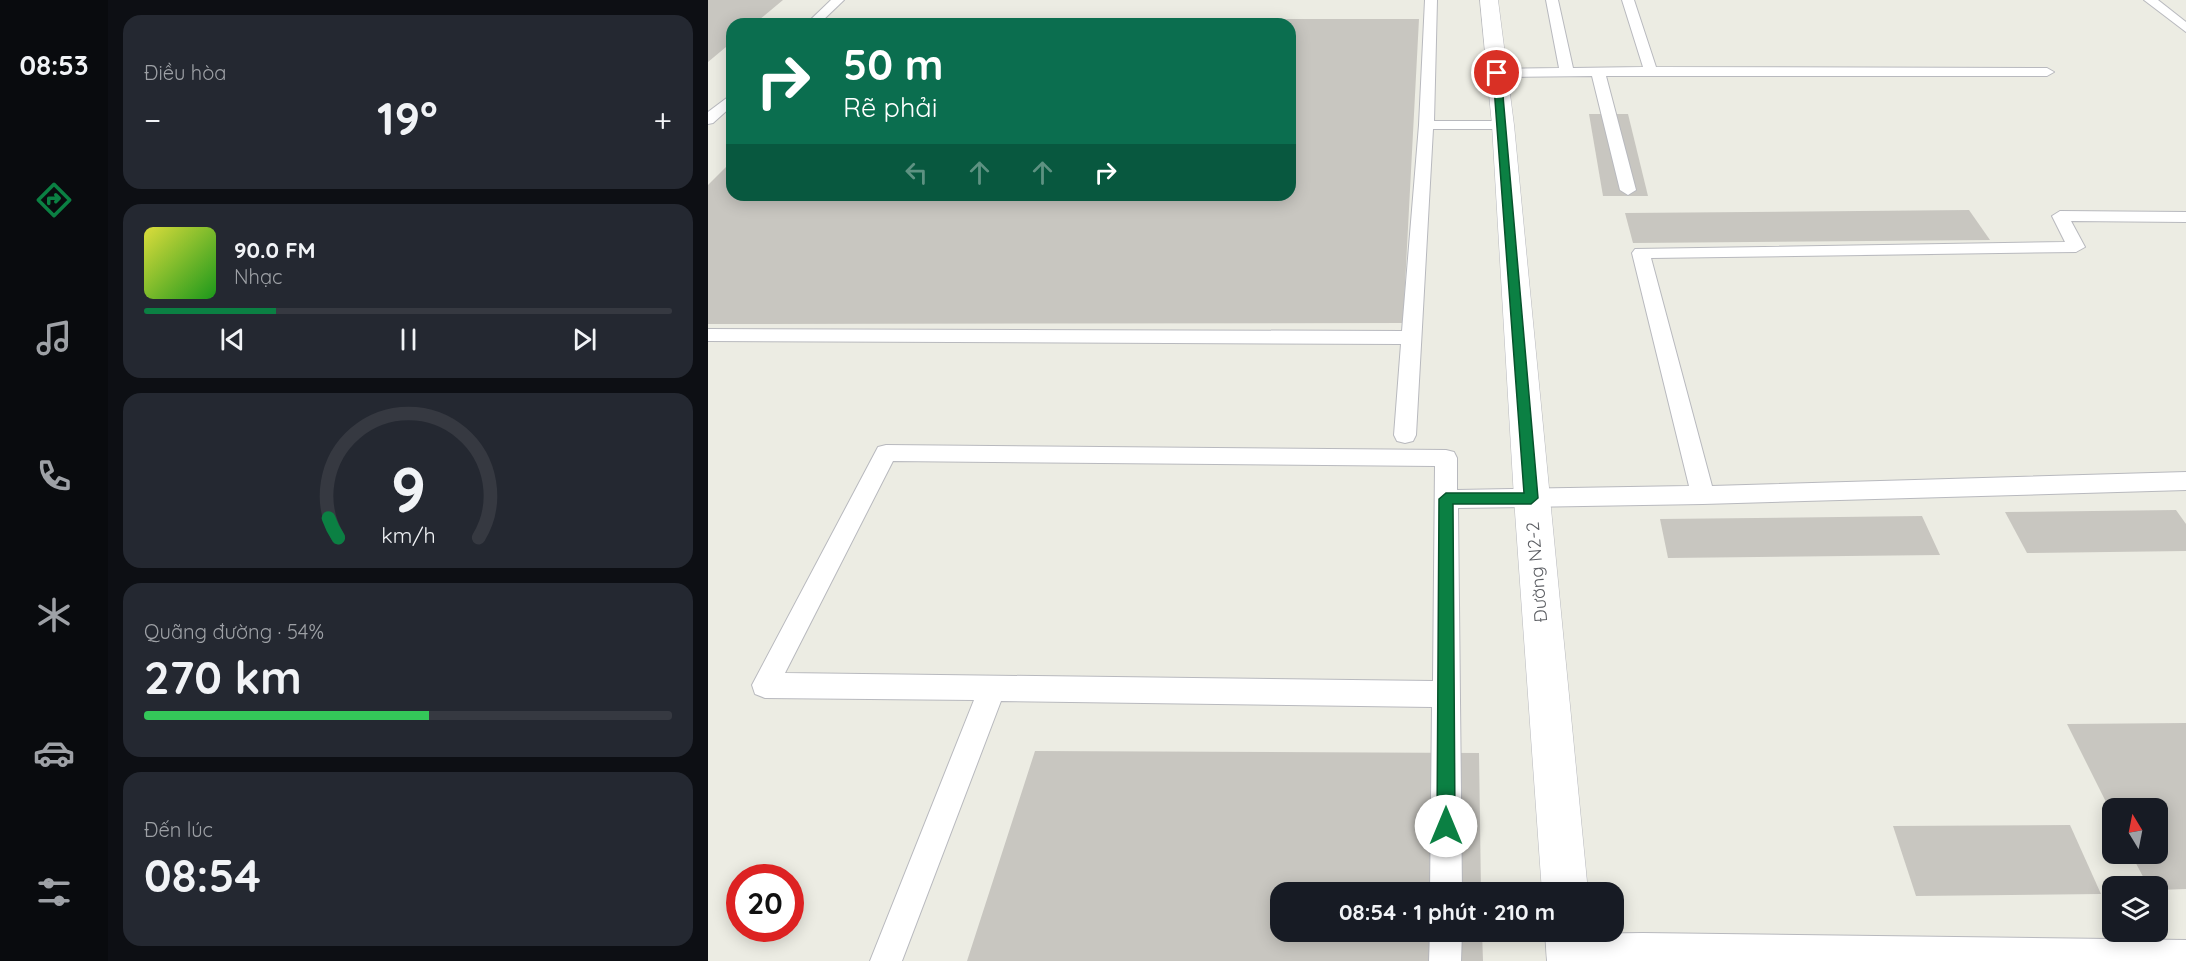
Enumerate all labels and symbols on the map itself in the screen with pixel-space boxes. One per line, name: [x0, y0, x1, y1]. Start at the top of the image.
pin: [1471, 47, 1522, 98]
street label: Đường N2-2: [1521, 521, 1552, 623]
position arrow: [1414, 794, 1478, 858]
north arrow: [2102, 798, 2168, 864]
speed limit sign: 20: [726, 864, 804, 942]

